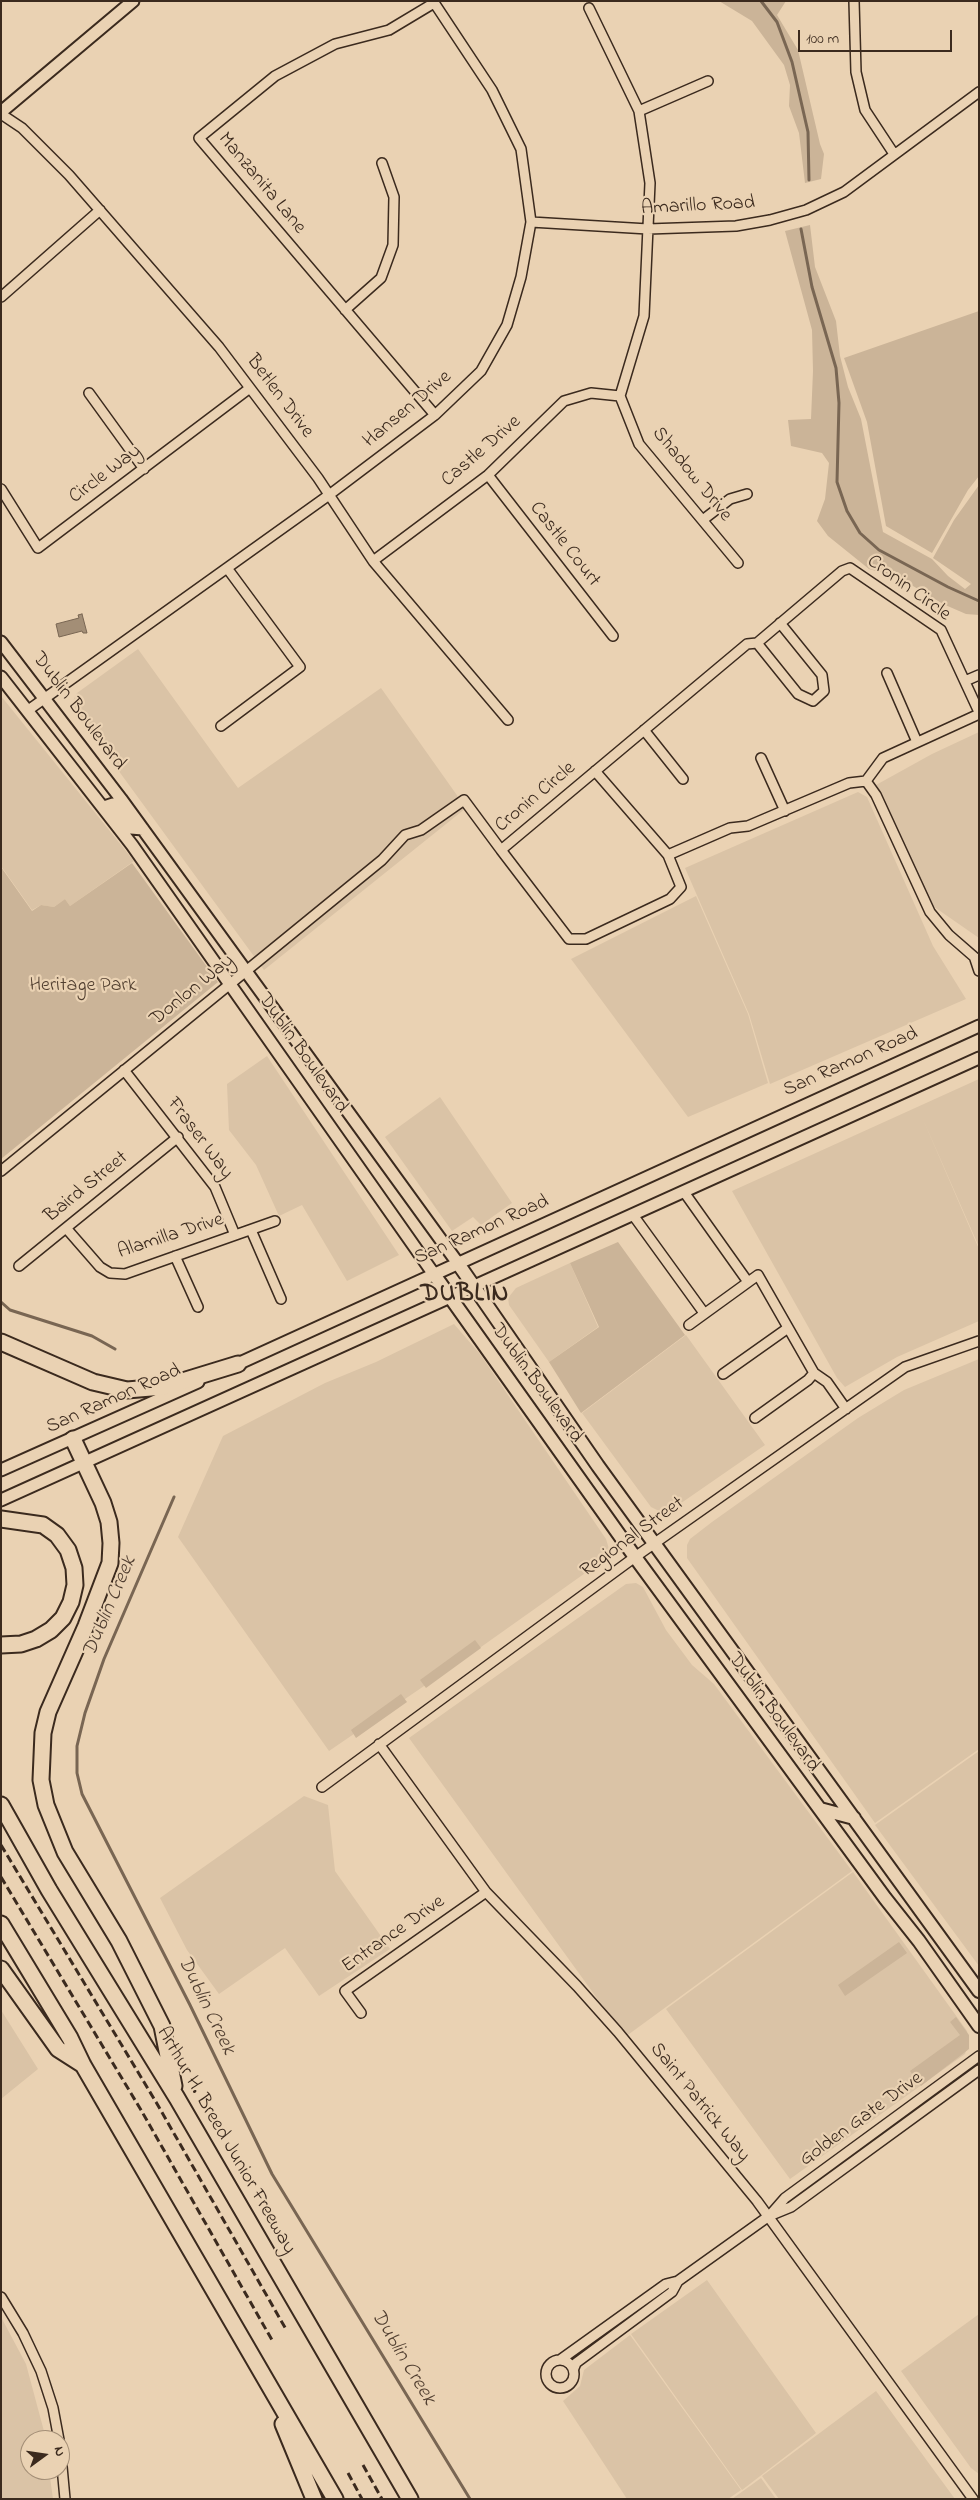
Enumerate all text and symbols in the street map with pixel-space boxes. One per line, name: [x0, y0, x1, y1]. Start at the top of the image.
scale bar: [800, 20, 954, 52]
text: 100 m: [806, 28, 839, 50]
street label: Manzanita Lane: [212, 128, 310, 240]
street label: Amarillo Road: [640, 192, 756, 222]
street label: Betlen Drive: [240, 351, 318, 443]
street label: Hansen Drive: [359, 366, 457, 454]
street label: Castle Drive: [437, 411, 527, 493]
street label: Shadow Drive: [646, 423, 736, 527]
street label: Circle Way: [65, 440, 147, 510]
street label: Castle Court: [523, 498, 605, 592]
street label: Cronin Circle: [861, 551, 955, 627]
street label: Dublin Boulevard: [26, 648, 130, 776]
street label: Cronin Circle: [491, 757, 581, 839]
street label: Donlon Way: [146, 950, 240, 1032]
park label: Heritage Park: [30, 975, 136, 999]
street label: Dublin Boulevard: [252, 989, 352, 1119]
street label: San Ramon Road: [780, 1023, 922, 1103]
street label: Fraser Way: [160, 1093, 238, 1185]
street label: Baird Street: [40, 1147, 134, 1229]
street label: San Ramon Road: [411, 1191, 553, 1271]
street label: Alamilla Drive: [115, 1209, 227, 1265]
district label: DUBLIN: [420, 1281, 510, 1311]
street label: Dublin Boulevard: [485, 1320, 587, 1448]
street label: San Ramon Road: [43, 1360, 185, 1440]
street label: Regional Street: [576, 1492, 690, 1584]
water label: Dublin Creek: [79, 1553, 143, 1661]
street label: Dublin Boulevard: [722, 1649, 824, 1777]
street label: Entrance Drive: [338, 1891, 450, 1979]
water label: Dublin Creek: [170, 1952, 240, 2060]
street label: Arthur H. Breed Junior Freeway: [150, 2023, 300, 2259]
street label: Saint Patrick Way: [644, 2038, 754, 2168]
street label: Golden Gate Drive: [796, 2067, 928, 2173]
water label: Dublin Creek: [364, 2306, 440, 2410]
north arrow: [20, 2430, 70, 2480]
text: N: [48, 2444, 70, 2459]

